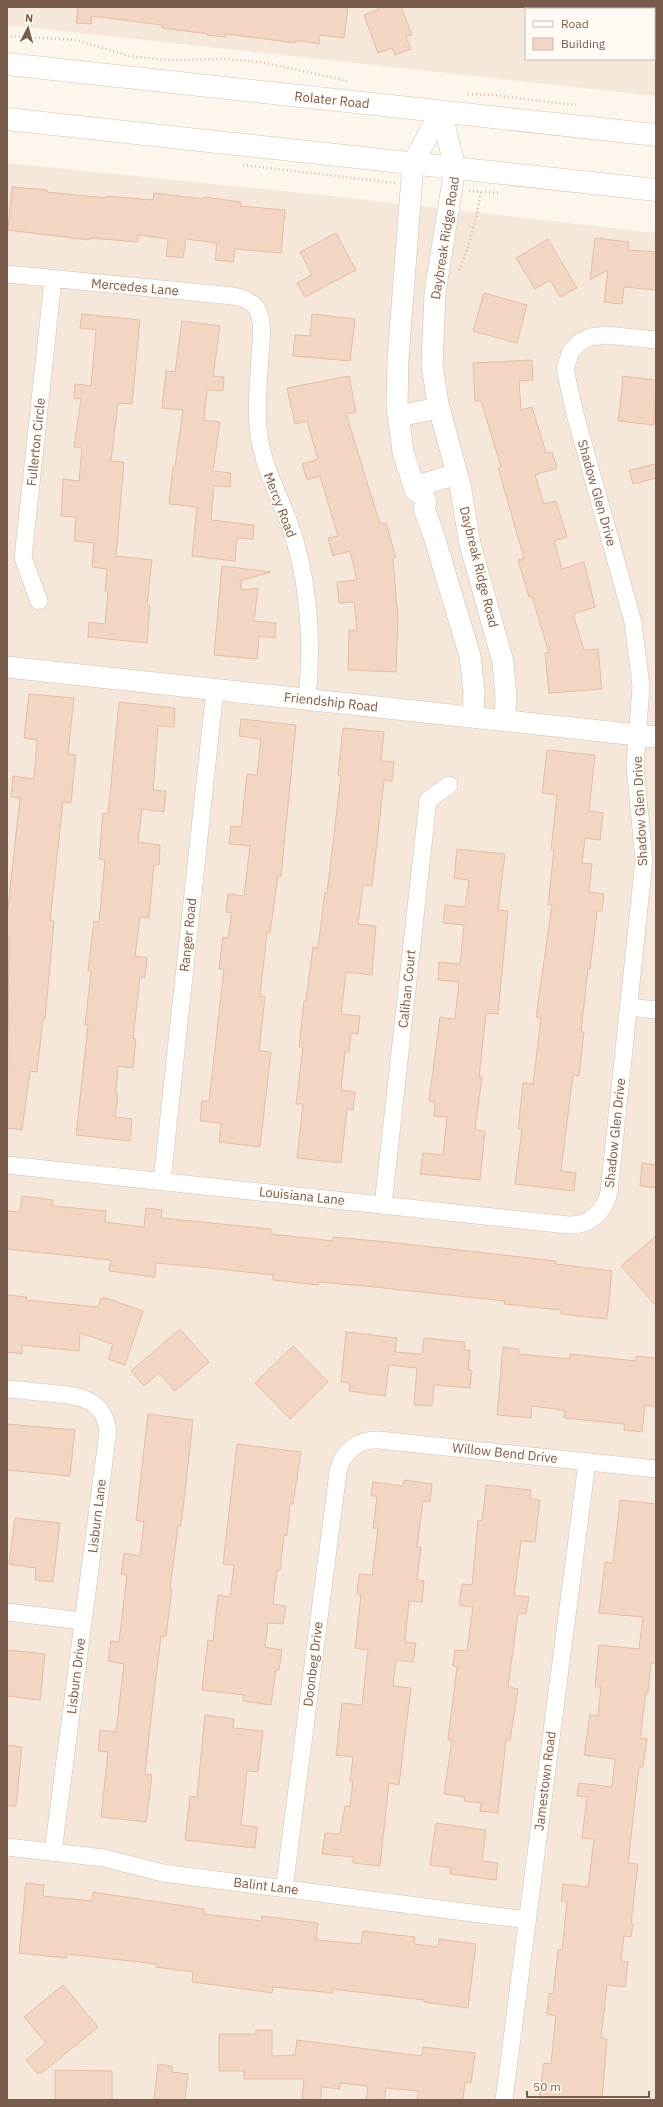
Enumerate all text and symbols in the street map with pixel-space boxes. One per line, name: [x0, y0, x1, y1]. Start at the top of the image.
north arrow: [8, 8, 48, 48]
legend: [525, 8, 655, 60]
text: N: [24, 11, 34, 25]
text: Road: [561, 16, 589, 31]
text: Building: [561, 36, 606, 51]
street label: Rolater Road: [294, 88, 370, 112]
street label: Daybreak Ridge Road: [427, 175, 463, 301]
street label: Mercedes Lane: [90, 275, 180, 299]
street label: Fullerton Circle: [23, 397, 49, 487]
street label: Shadow Glen Drive: [574, 438, 620, 548]
street label: Mercy Road: [260, 470, 300, 540]
street label: Daybreak Ridge Road: [456, 505, 502, 629]
street label: Friendship Road: [283, 689, 379, 715]
street label: Shadow Glen Drive: [629, 756, 651, 866]
street label: Ranger Road: [176, 897, 200, 973]
street label: Calihan Court: [394, 949, 420, 1029]
street label: Shadow Glen Drive: [601, 1077, 629, 1189]
street label: Louisiana Lane: [258, 1183, 346, 1209]
street label: Willow Bend Drive: [451, 1439, 559, 1467]
street label: Lisburn Lane: [84, 1478, 110, 1554]
street label: Doonbeg Drive: [299, 1621, 327, 1707]
street label: Lisburn Drive: [63, 1637, 89, 1715]
street label: Jamestown Road: [530, 1730, 560, 1832]
street label: Balint Lane: [233, 1874, 299, 1898]
scale bar: [527, 2073, 649, 2099]
text: 50 m: [533, 2079, 561, 2094]

